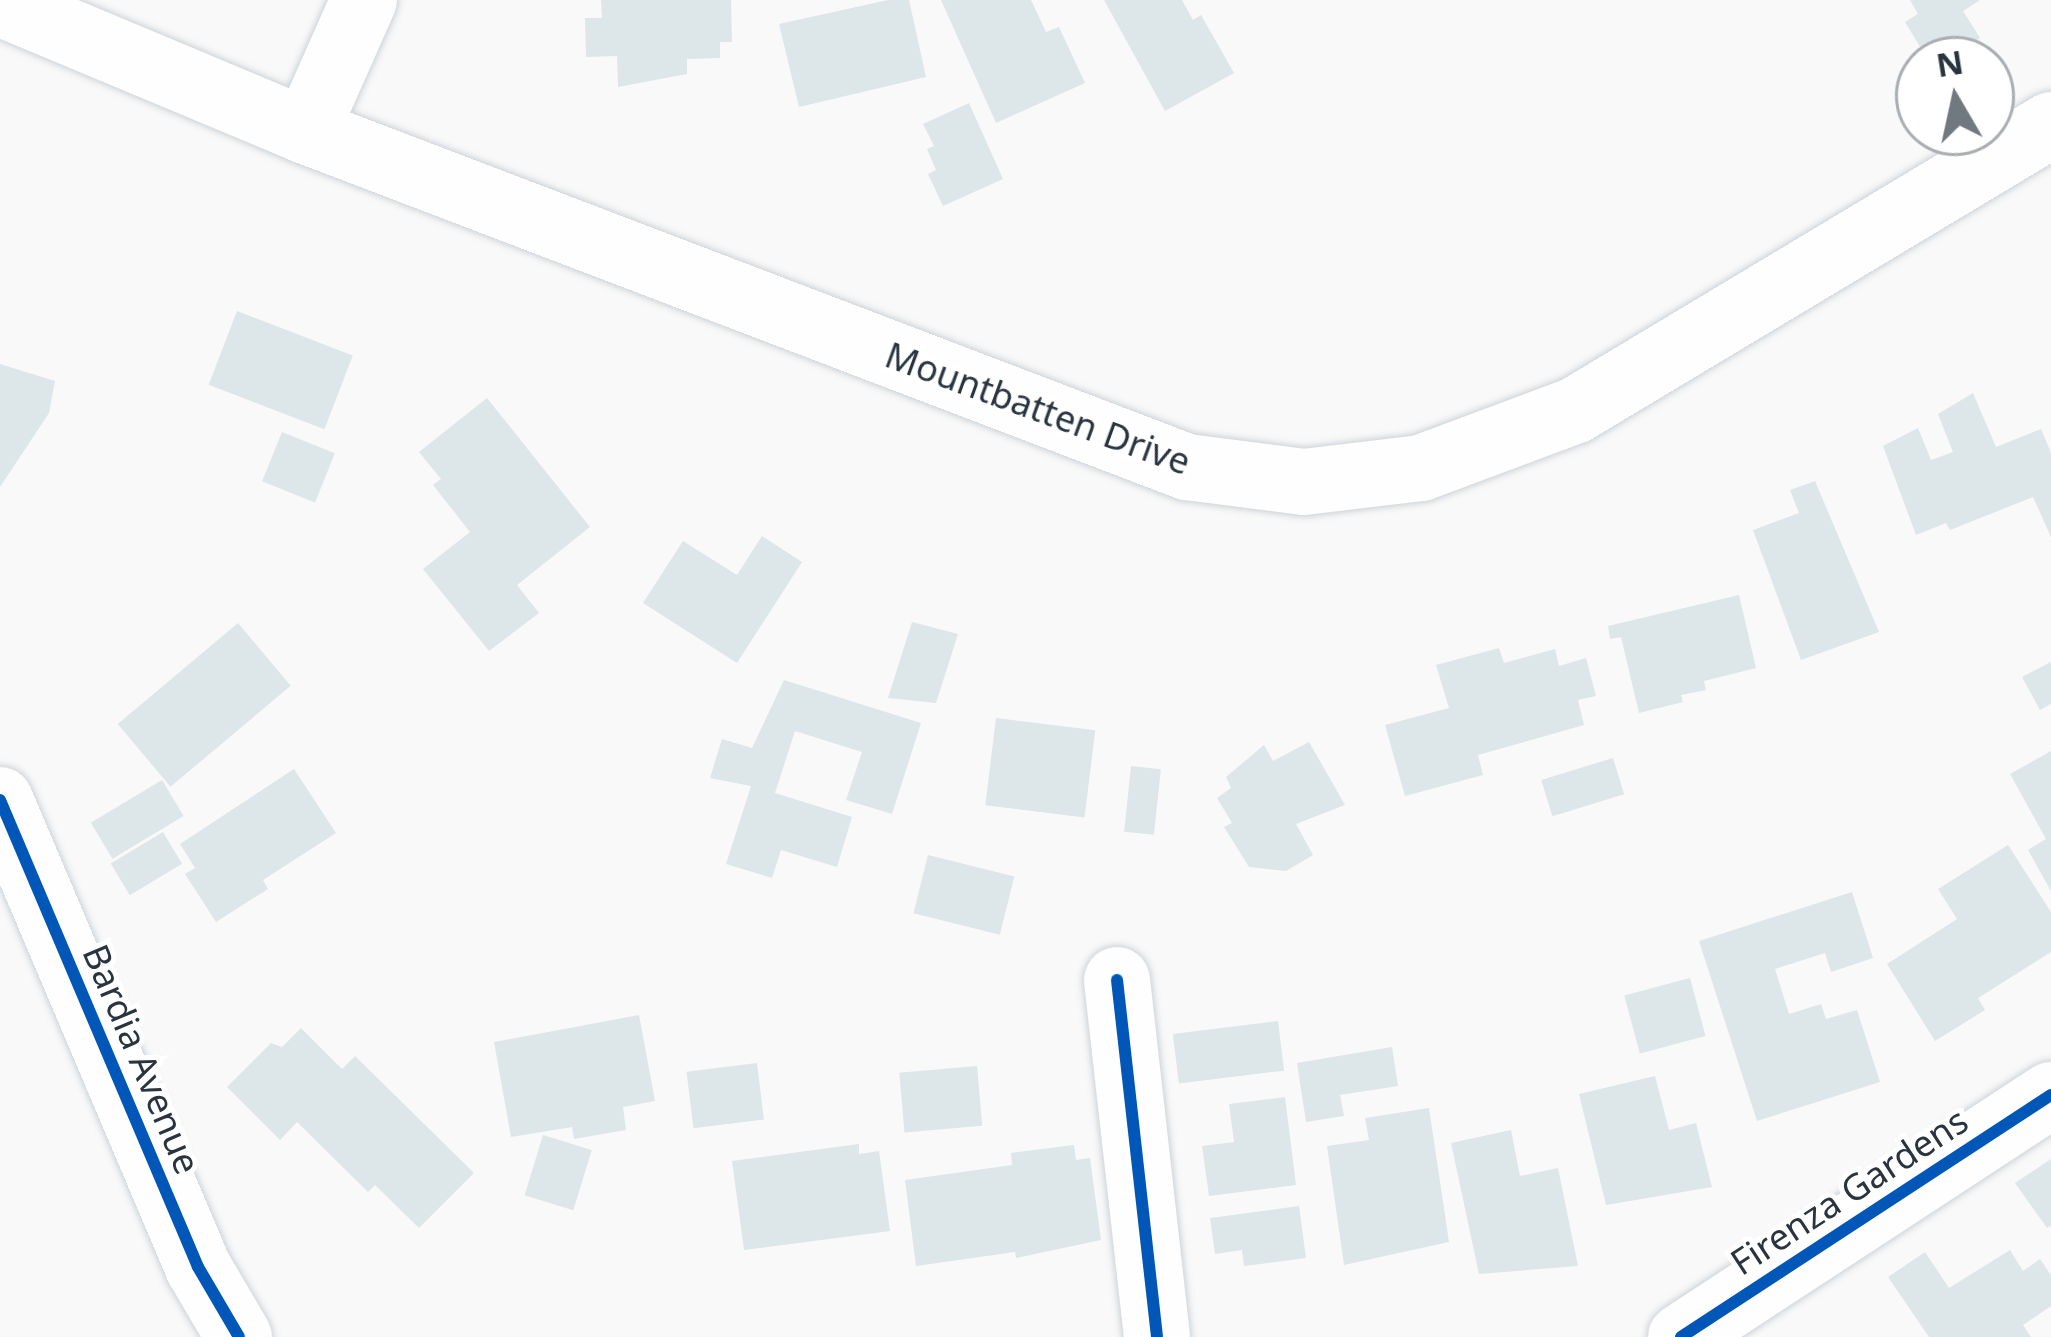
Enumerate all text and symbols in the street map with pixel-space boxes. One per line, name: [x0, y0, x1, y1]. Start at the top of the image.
north arrow: [1895, 36, 2015, 156]
text: N: [1933, 39, 1967, 87]
street label: Mountbatten Drive: [880, 333, 1196, 483]
street label: Bardia Avenue: [74, 938, 210, 1180]
street label: Firenza Gardens: [1722, 1098, 1976, 1284]

